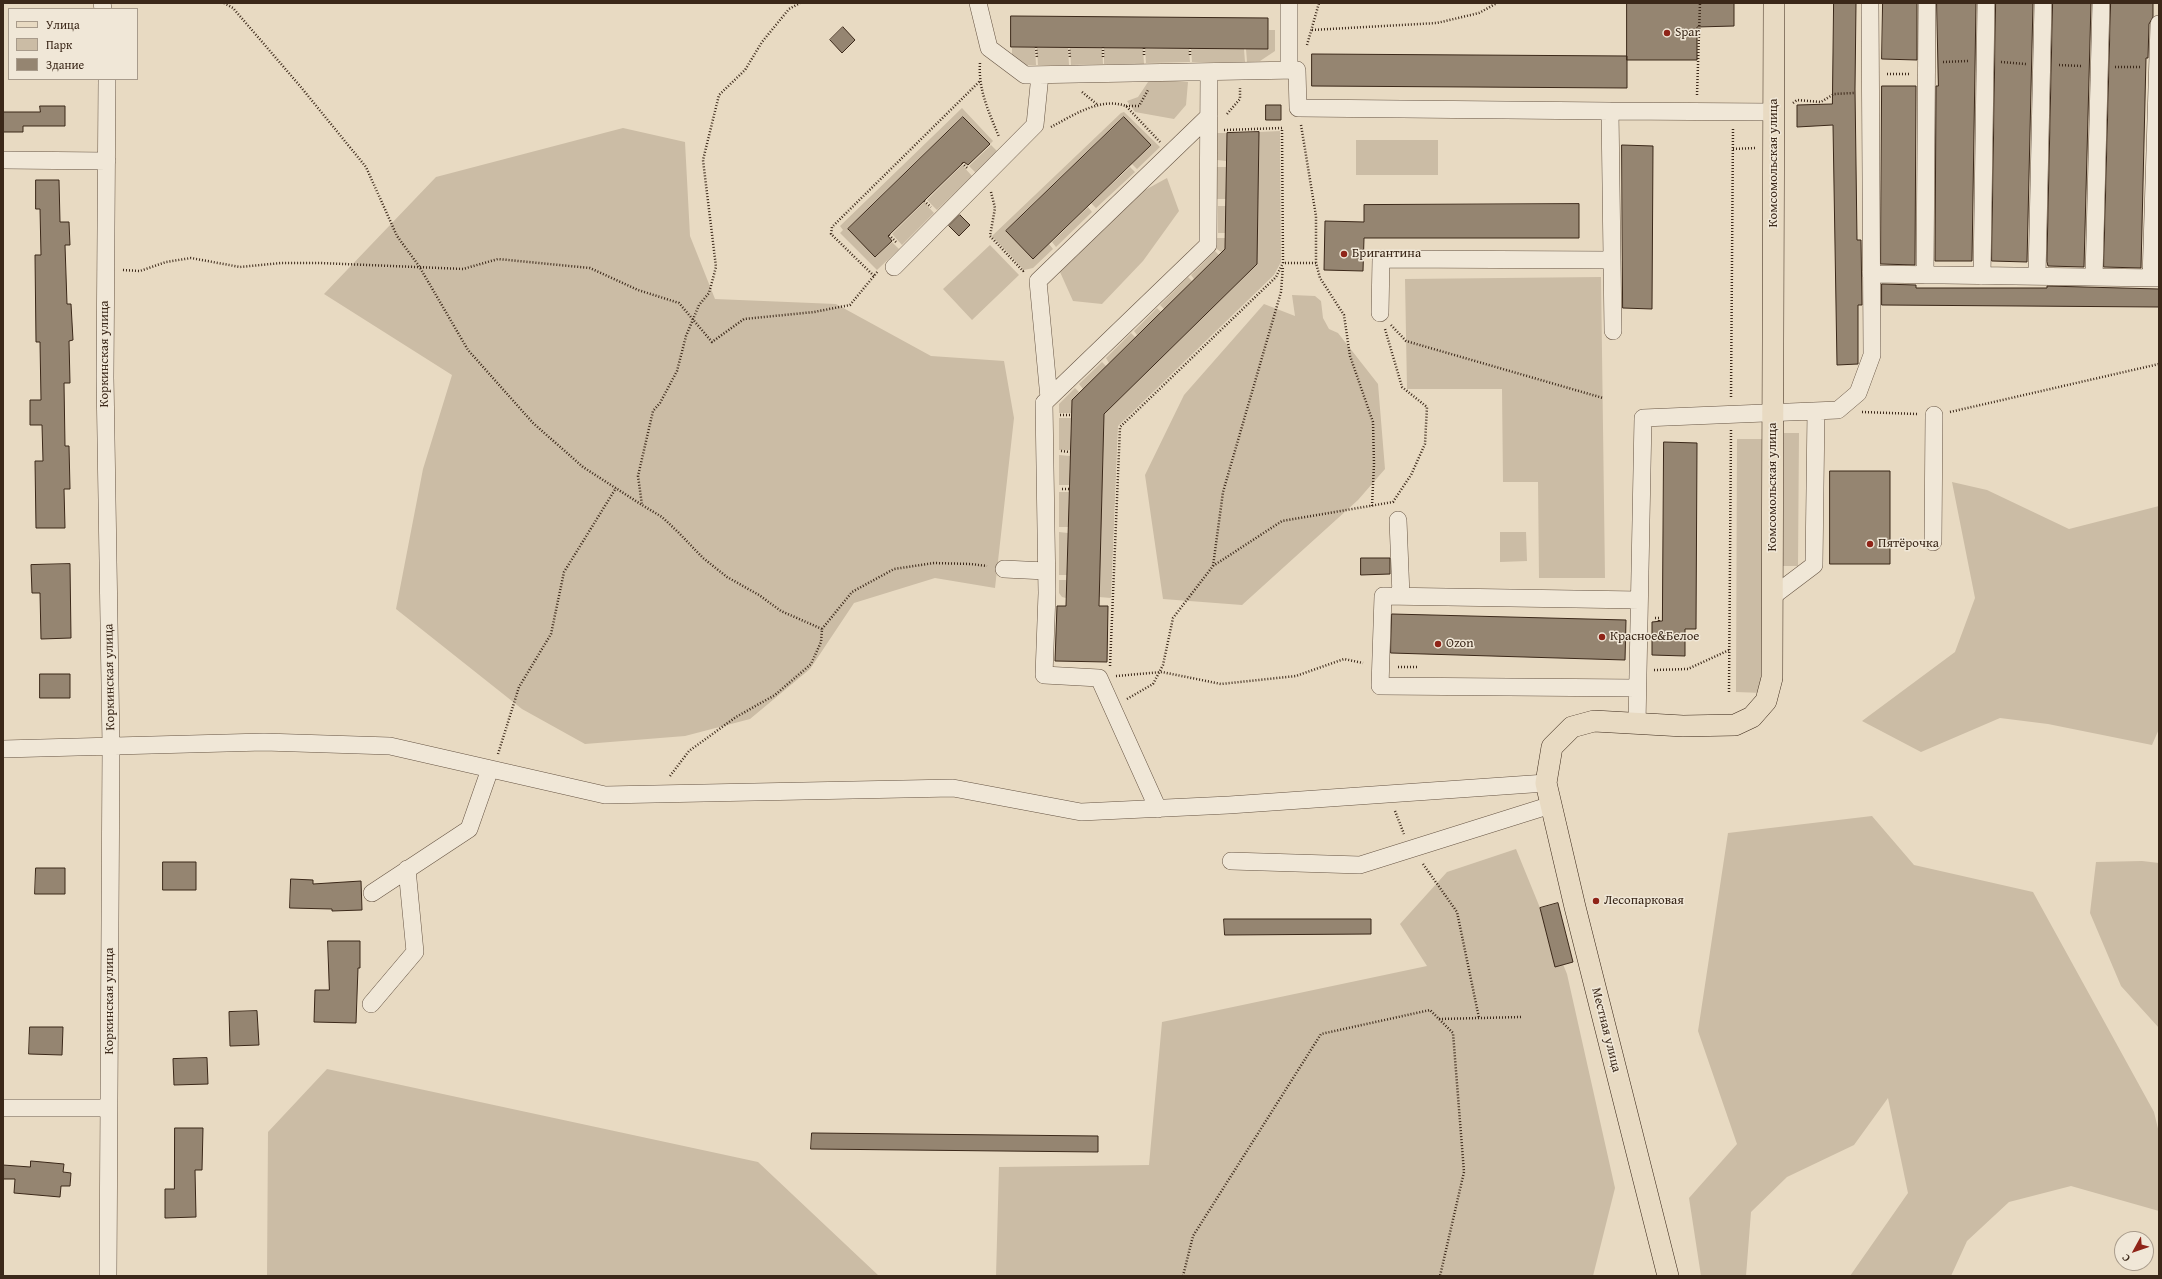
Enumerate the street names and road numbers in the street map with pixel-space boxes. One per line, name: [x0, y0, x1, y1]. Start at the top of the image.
street label: Комсомольская улица: [1766, 99, 1782, 227]
street label: Коркинская улица: [97, 300, 113, 408]
street label: Комсомольская улица: [1765, 423, 1781, 551]
street label: Коркинская улица: [101, 623, 119, 731]
street label: Коркинская улица: [102, 947, 118, 1055]
street label: Местная улица: [1588, 986, 1624, 1074]

